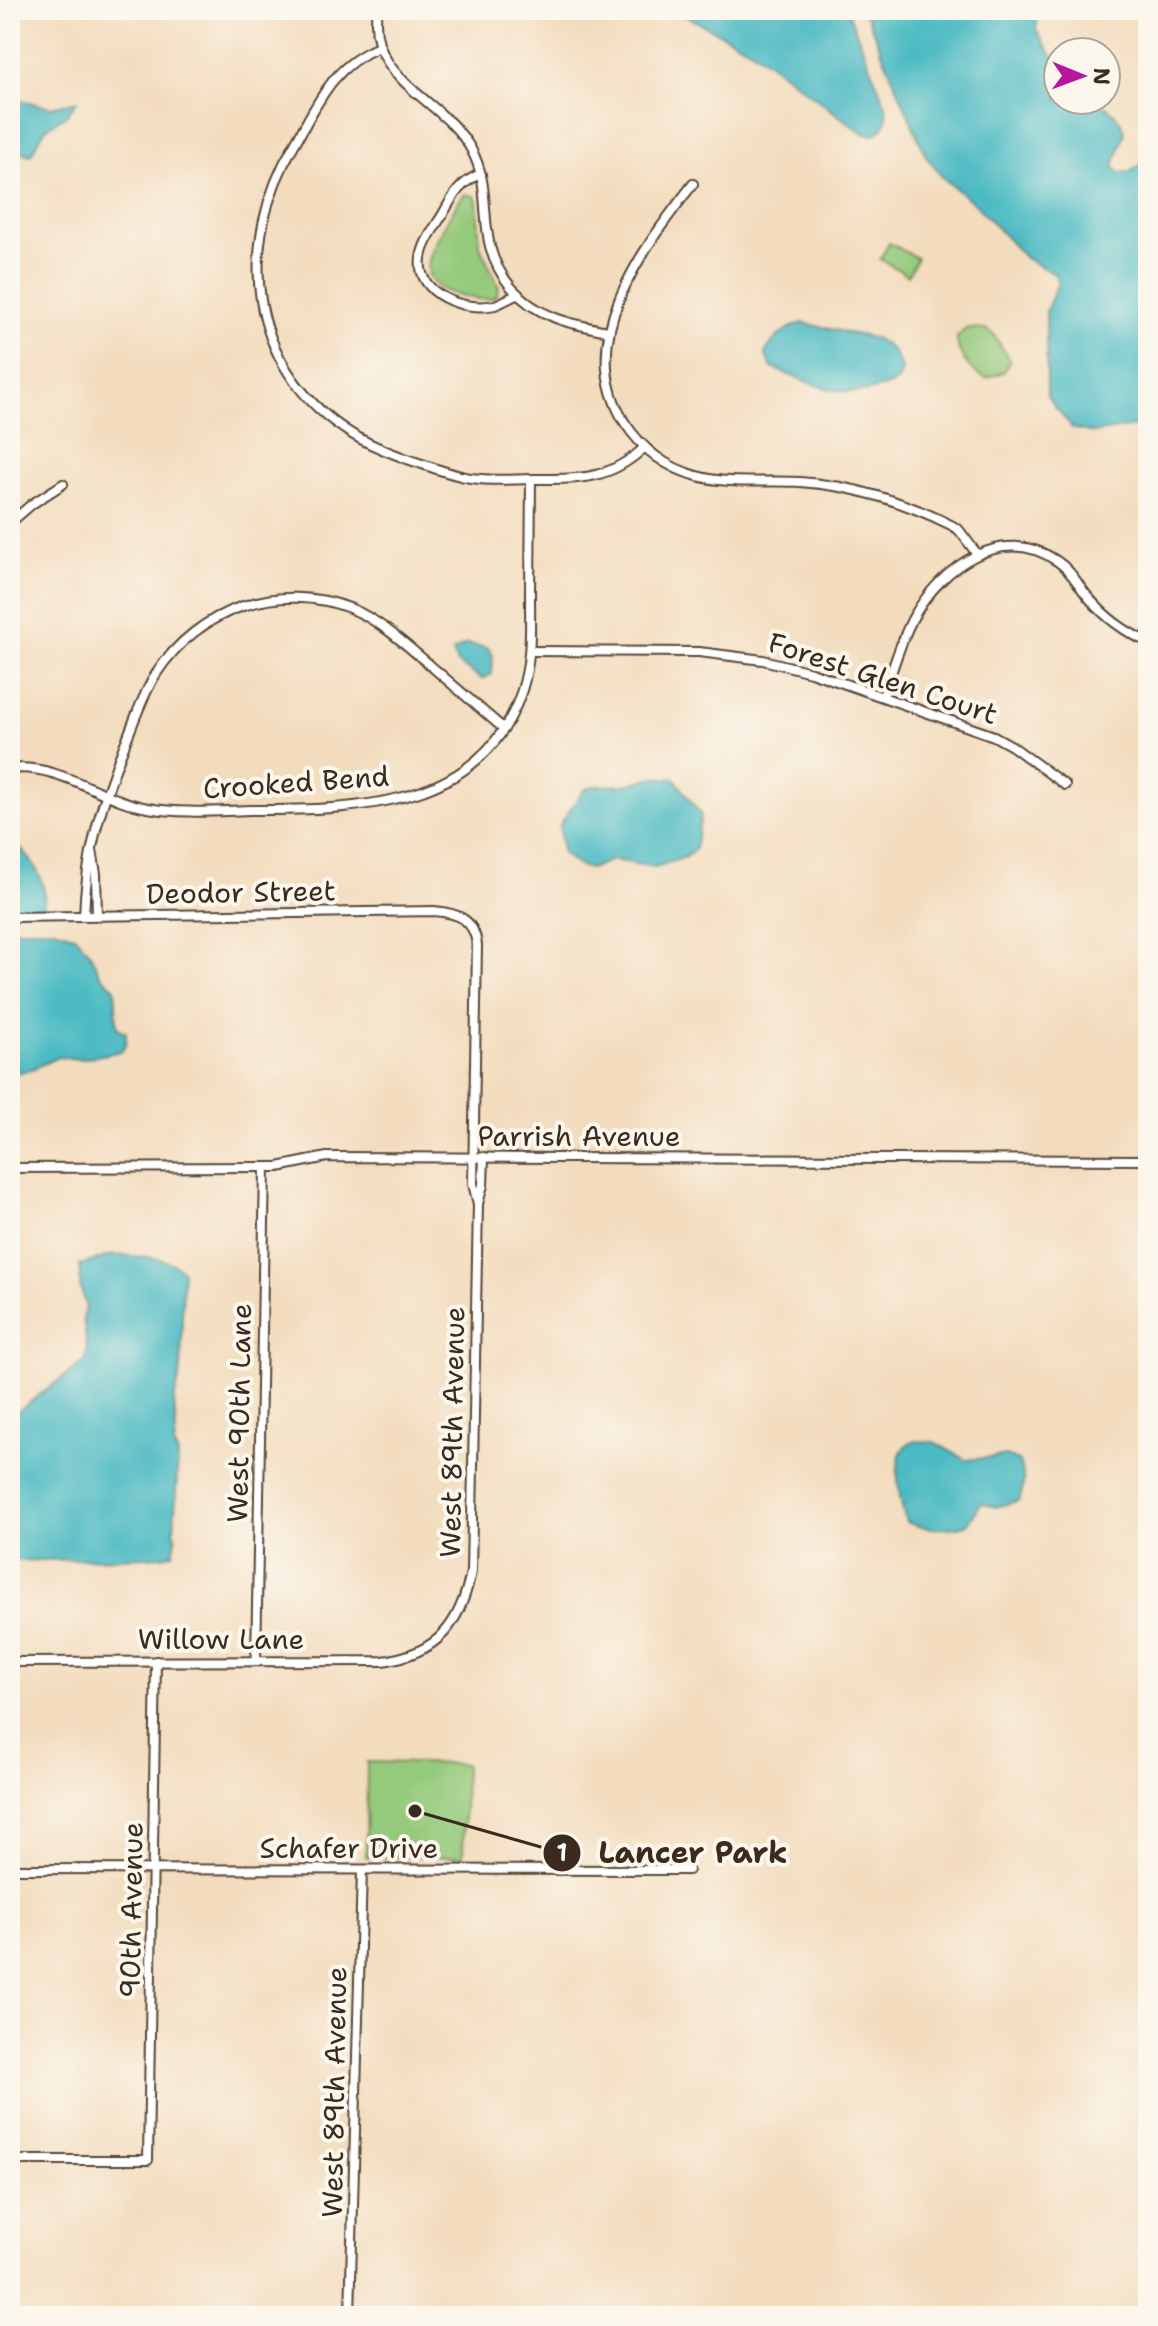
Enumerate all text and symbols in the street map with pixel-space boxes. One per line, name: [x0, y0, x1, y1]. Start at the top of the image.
north arrow: [1042, 36, 1122, 116]
text: N: [1087, 67, 1116, 85]
street label: Forest Glen Court: [763, 623, 1003, 733]
street label: Crooked Bend: [202, 757, 390, 807]
street label: Deodor Street: [146, 871, 336, 913]
street label: Parrish Avenue: [477, 1117, 681, 1155]
street label: West 90th Lane: [218, 1303, 260, 1523]
street label: West 89th Avenue: [431, 1306, 473, 1558]
street label: Willow Lane: [138, 1620, 304, 1658]
street label: 90th Avenue: [110, 1822, 152, 1998]
callout: Lancer Park: [542, 1826, 803, 1880]
street label: Schafer Drive: [260, 1829, 438, 1867]
text: Lancer Park: [599, 1832, 787, 1873]
text: 1: [557, 1837, 567, 1869]
street label: West 89th Avenue: [313, 1966, 355, 2218]

